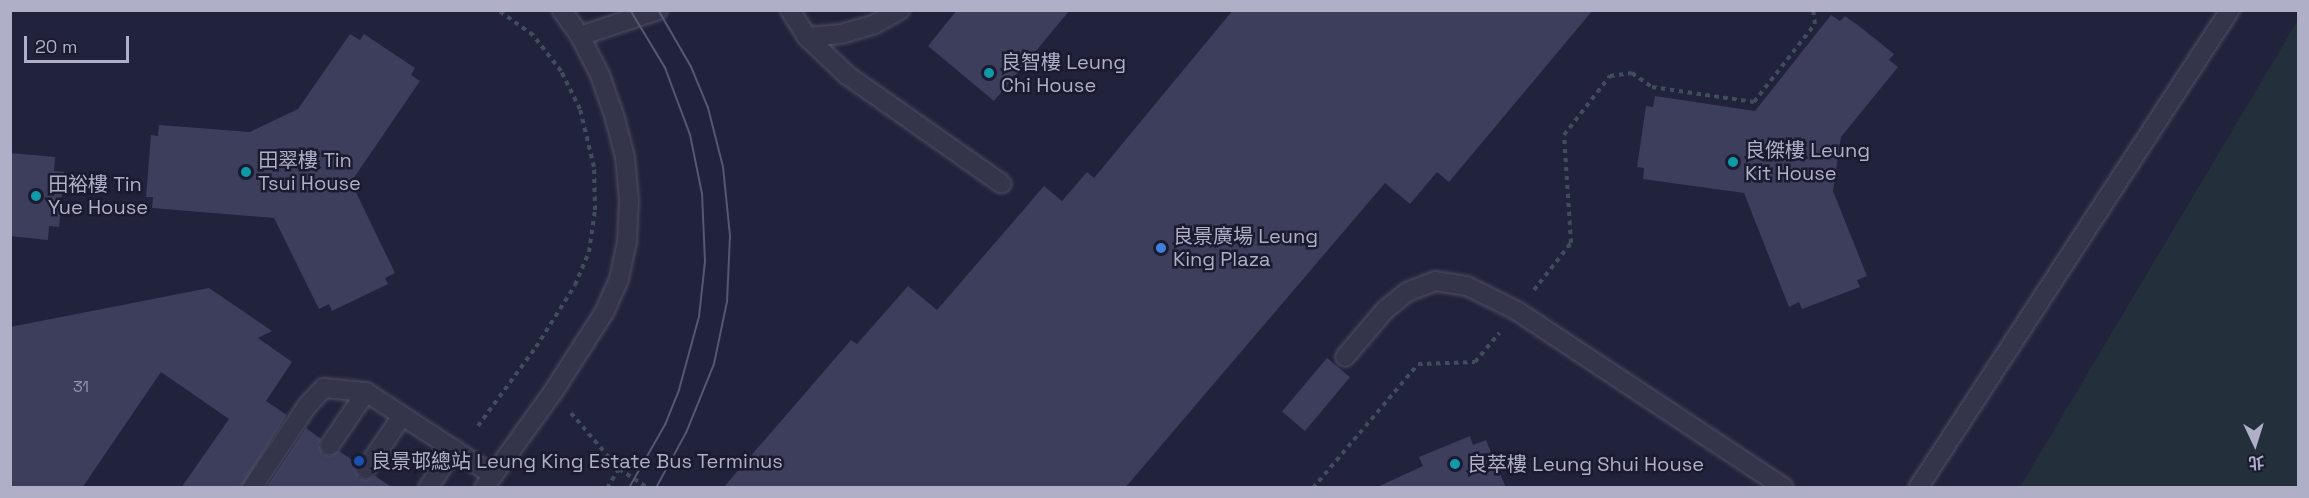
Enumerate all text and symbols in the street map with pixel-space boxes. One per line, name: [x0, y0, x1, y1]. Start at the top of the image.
scale bar: [27, 24, 132, 62]
text: 20 m: [35, 35, 78, 58]
place label: 良智樓 Leung Chi House: [1001, 50, 1126, 97]
marker: 良智樓 Leung Chi House: [982, 66, 996, 80]
place label: 良傑樓 Leung Kit House: [1745, 138, 1870, 185]
place label: 田翠樓 Tin Tsui House: [258, 148, 361, 195]
marker: 良傑樓 Leung Kit House: [1726, 155, 1740, 169]
marker: 田翠樓 Tin Tsui House: [239, 165, 253, 179]
place label: 田裕樓 Tin Yue House: [48, 172, 148, 219]
marker: 田裕樓 Tin Yue House: [29, 189, 43, 203]
place label: 良景廣場 Leung King Plaza: [1173, 225, 1318, 272]
marker: 良景廣場 Leung King Plaza: [1154, 241, 1168, 255]
house number: 31: [73, 377, 89, 397]
north arrow: [2225, 414, 2285, 474]
place label: 良景邨總站 Leung King Estate Bus Terminus: [371, 449, 783, 473]
text: 北: [2248, 451, 2265, 473]
place label: 良萃樓 Leung Shui House: [1467, 452, 1704, 476]
marker: 良景邨總站 Leung King Estate Bus Terminus: [352, 454, 366, 468]
marker: 良萃樓 Leung Shui House: [1448, 457, 1462, 471]

